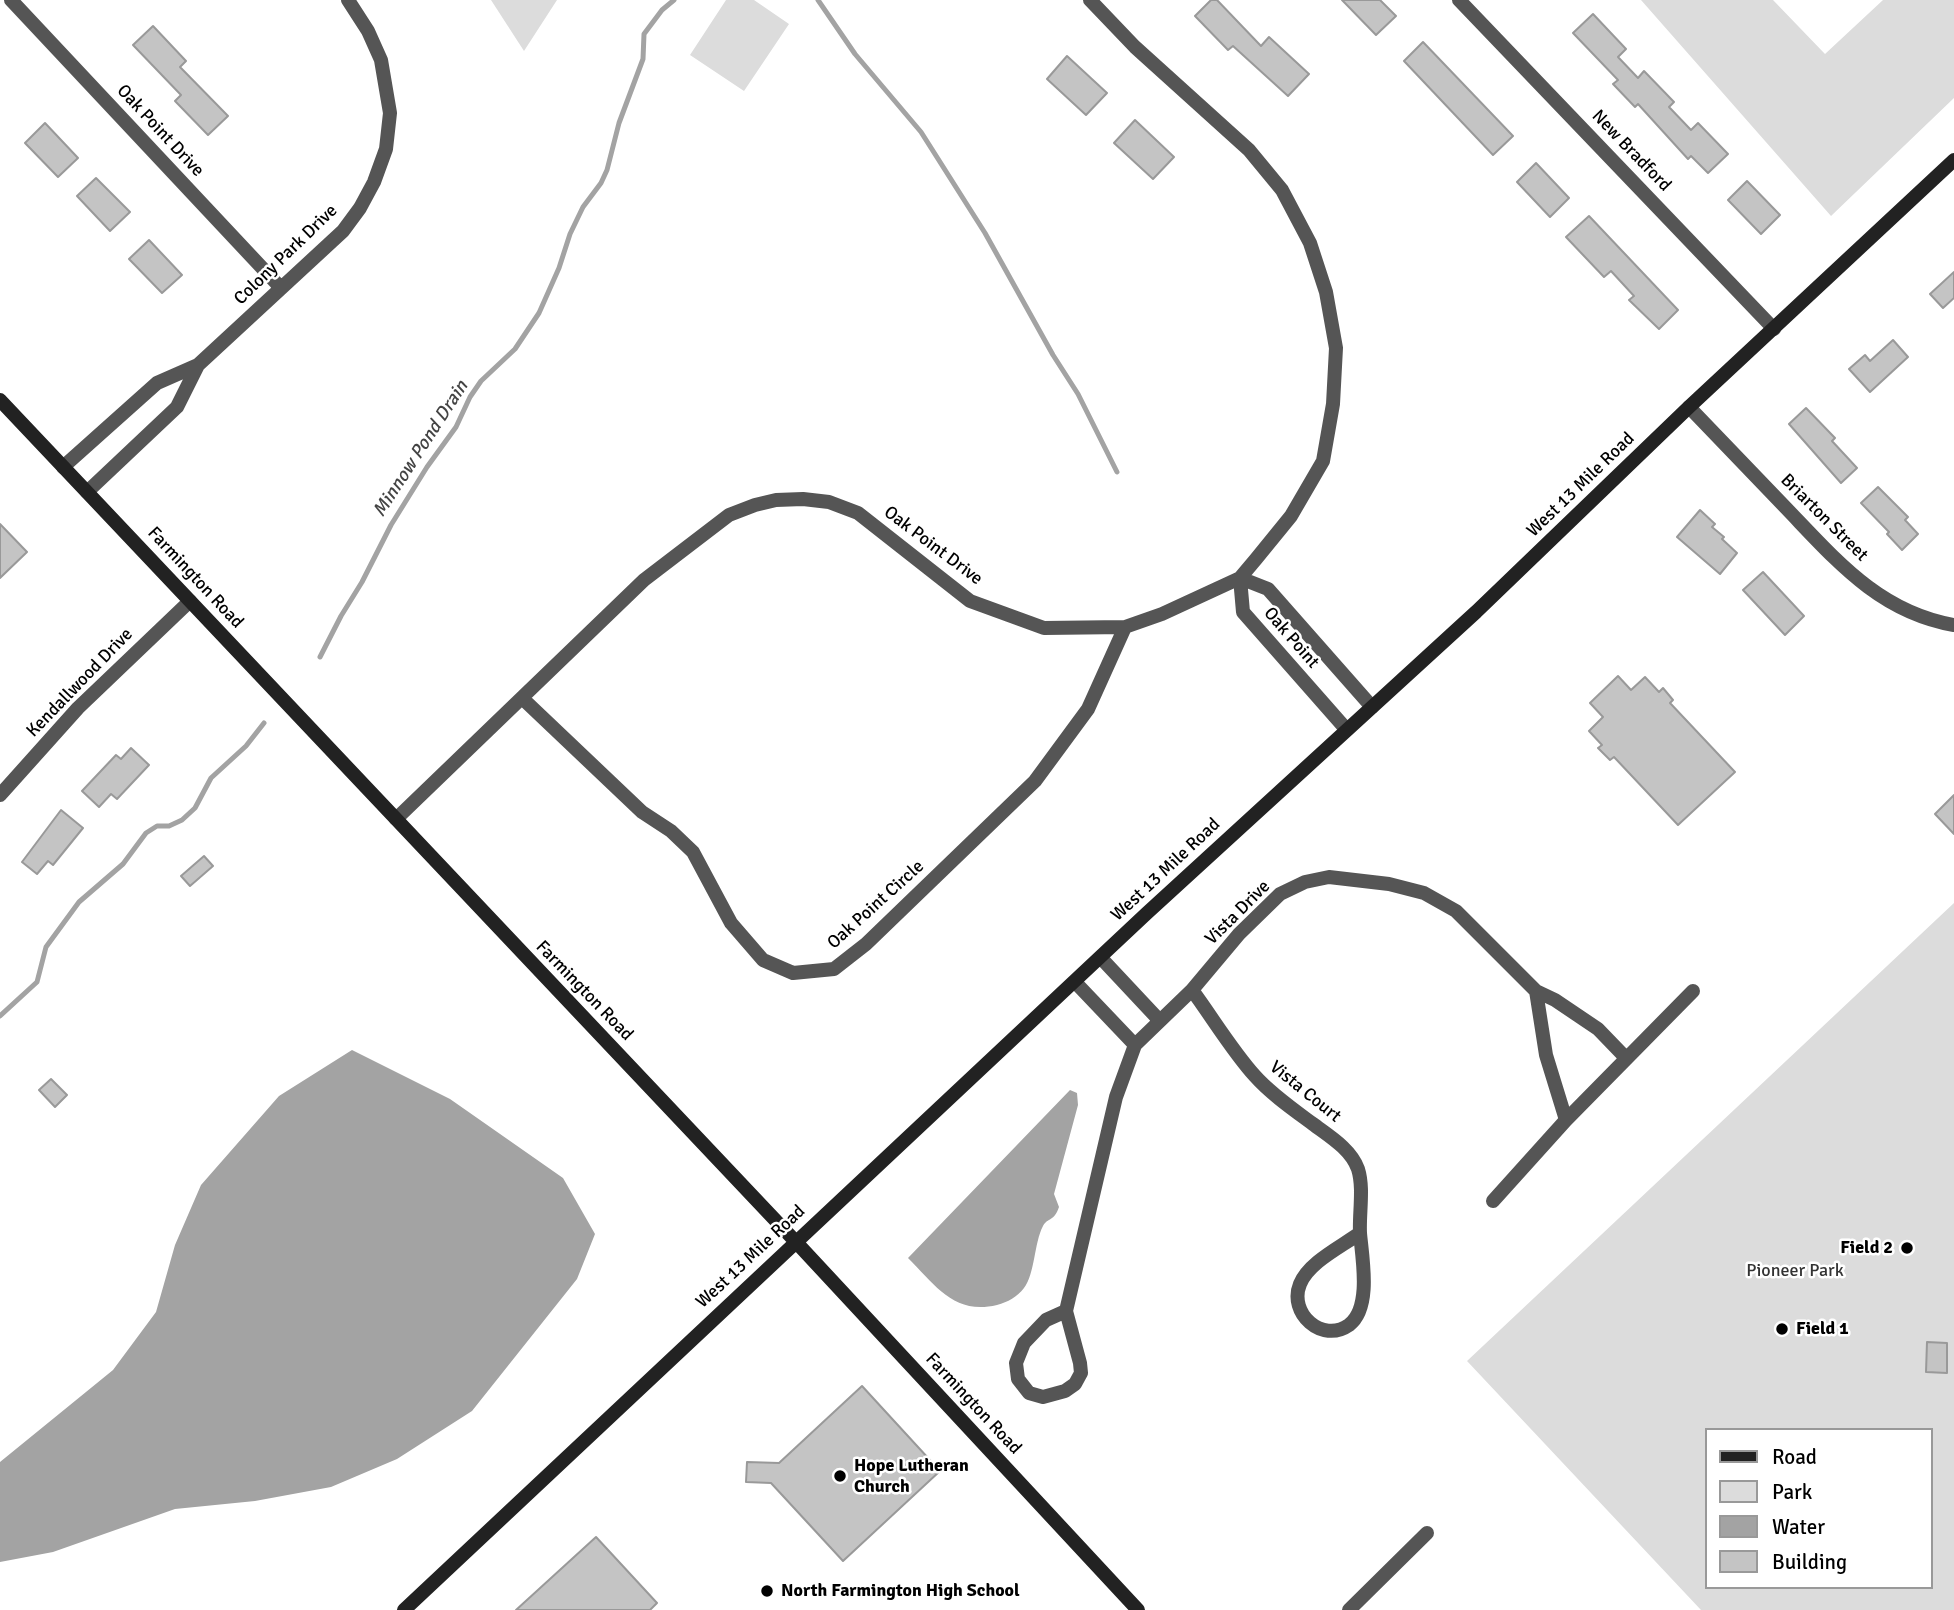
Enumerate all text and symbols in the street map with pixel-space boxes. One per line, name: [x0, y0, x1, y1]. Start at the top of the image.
street label: Oak Point Drive: [112, 80, 208, 182]
street label: New Bradford: [1587, 106, 1675, 196]
street label: Colony Park Drive: [230, 200, 342, 310]
water label: Minnow Pond Drain: [368, 377, 474, 521]
street label: West 13 Mile Road: [1523, 428, 1639, 542]
street label: Briarton Street: [1776, 470, 1872, 566]
street label: Oak Point Drive: [879, 502, 987, 590]
street label: Farmington Road: [142, 523, 248, 633]
street label: Oak Point: [1259, 603, 1323, 673]
street label: Kendallwood Drive: [22, 624, 138, 742]
street label: West 13 Mile Road: [1107, 814, 1225, 926]
street label: Oak Point Circle: [823, 856, 929, 954]
street label: Vista Drive: [1201, 876, 1275, 950]
street label: Farmington Road: [531, 936, 637, 1046]
street label: Vista Court: [1265, 1057, 1345, 1127]
street label: West 13 Mile Road: [692, 1201, 810, 1313]
place label: Field 2: [1840, 1237, 1893, 1259]
marker: Field 2: [1899, 1240, 1915, 1256]
park label: Pioneer Park: [1746, 1260, 1844, 1282]
place label: Field 1: [1796, 1318, 1849, 1340]
marker: Field 1: [1774, 1321, 1790, 1337]
street label: Farmington Road: [920, 1349, 1026, 1459]
legend: [1706, 1428, 1933, 1589]
text: Road: [1772, 1444, 1817, 1470]
place label: Hope Lutheran Church: [854, 1455, 969, 1498]
marker: Hope Lutheran Church: [832, 1468, 848, 1484]
text: Park: [1772, 1479, 1812, 1505]
text: Water: [1772, 1514, 1825, 1540]
text: Building: [1772, 1549, 1847, 1575]
place label: North Farmington High School: [781, 1580, 1020, 1602]
marker: North Farmington High School: [759, 1583, 775, 1599]

